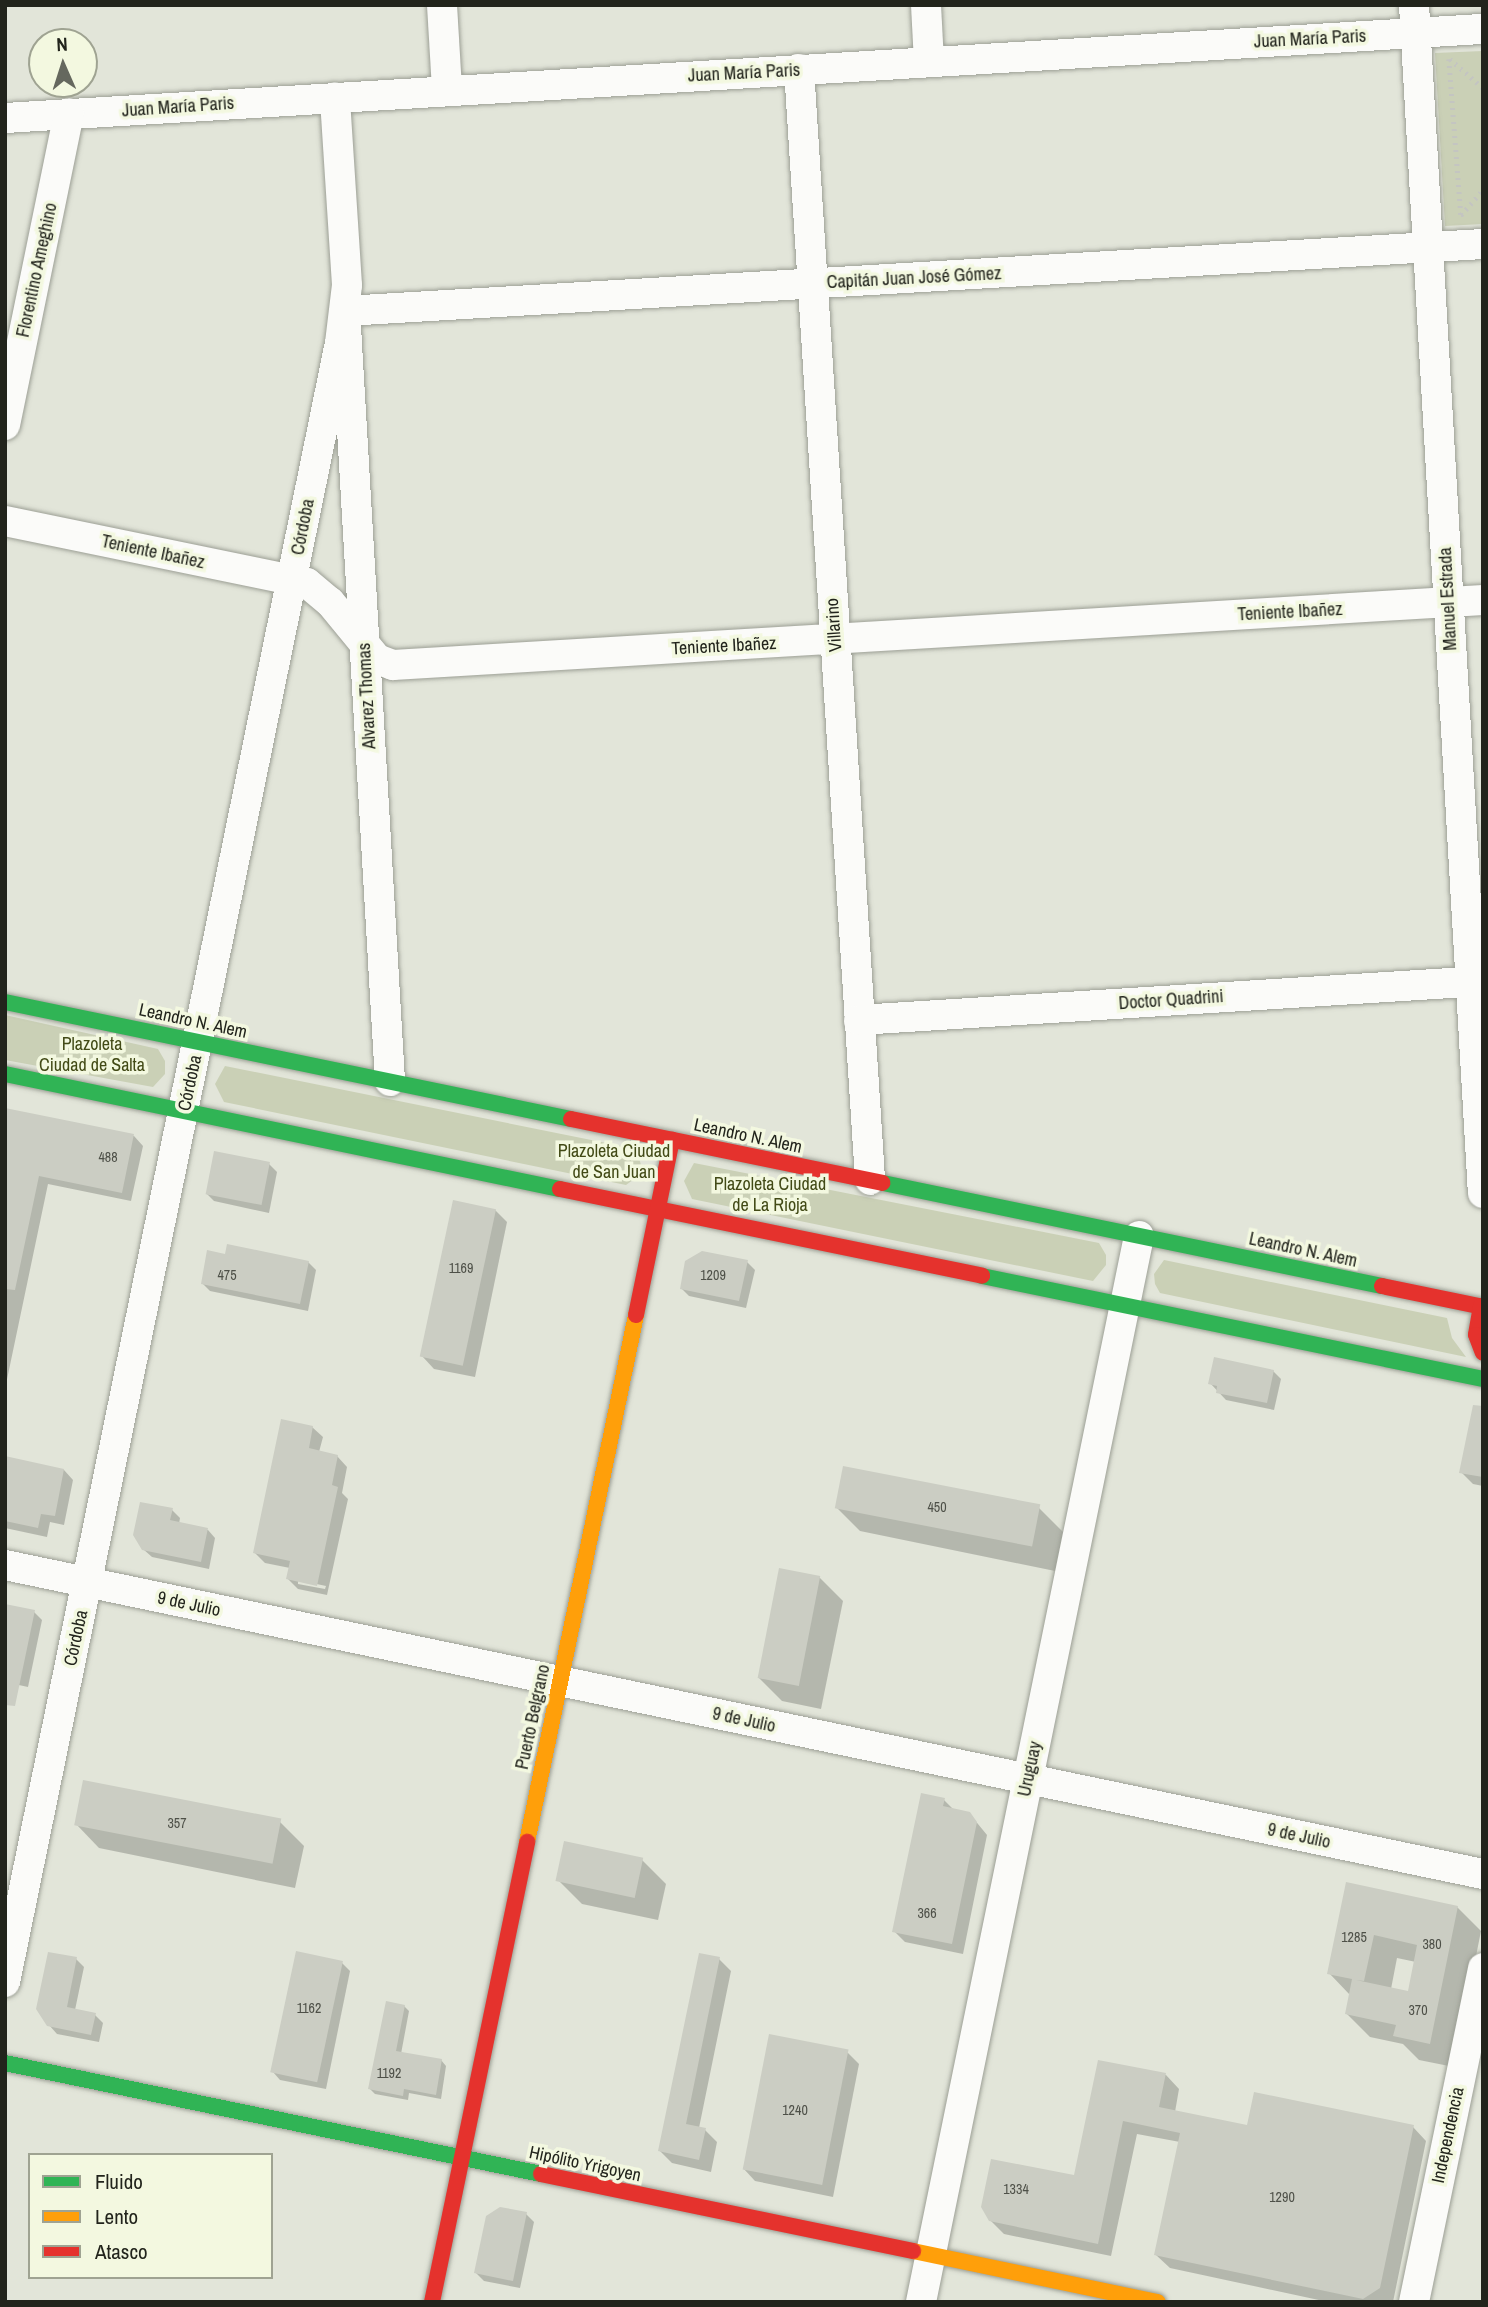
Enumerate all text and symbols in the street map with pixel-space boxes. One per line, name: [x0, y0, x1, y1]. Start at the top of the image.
street label: Juan María Paris: [1253, 25, 1367, 53]
north arrow: [28, 28, 98, 98]
text: N: [56, 31, 68, 57]
street label: Juan María Paris: [687, 59, 801, 87]
street label: Juan María Paris: [121, 92, 235, 122]
street label: Florentino Ameghino: [12, 200, 62, 340]
street label: Capitán Juan José Gómez: [826, 263, 1002, 293]
street label: Córdoba: [287, 497, 319, 557]
street label: Teniente Ibañez: [99, 531, 207, 573]
street label: Manuel Estrada: [1435, 547, 1461, 651]
street label: Villarino: [821, 597, 847, 653]
street label: Teniente Ibañez: [1237, 598, 1343, 626]
street label: Teniente Ibañez: [671, 632, 777, 660]
street label: Alvarez Thomas: [353, 642, 381, 750]
street label: Doctor Quadrini: [1118, 986, 1224, 1014]
street label: Leandro N. Alem: [137, 999, 249, 1043]
park label: Plazoleta Ciudad de Salta: [39, 1034, 145, 1076]
street label: Córdoba: [174, 1053, 206, 1113]
street label: Leandro N. Alem: [692, 1114, 804, 1158]
park label: Plazoleta Ciudad de San Juan: [558, 1141, 670, 1184]
house number: 488: [98, 1149, 118, 1165]
park label: Plazoleta Ciudad de La Rioja: [714, 1174, 826, 1216]
street label: Leandro N. Alem: [1247, 1228, 1359, 1272]
house number: 1169: [449, 1260, 473, 1276]
house number: 475: [217, 1267, 237, 1283]
house number: 1209: [700, 1267, 726, 1283]
house number: 450: [927, 1499, 947, 1515]
street label: 9 de Julio: [155, 1587, 223, 1621]
street label: Córdoba: [60, 1608, 92, 1668]
street label: Puerto Belgrano: [511, 1663, 555, 1771]
street label: 9 de Julio: [710, 1703, 778, 1737]
street label: Uruguay: [1014, 1739, 1046, 1799]
house number: 357: [167, 1815, 187, 1831]
street label: 9 de Julio: [1265, 1819, 1333, 1853]
house number: 366: [917, 1905, 937, 1921]
house number: 1285: [1341, 1929, 1367, 1945]
house number: 380: [1422, 1936, 1442, 1952]
house number: 1162: [297, 2000, 321, 2016]
house number: 370: [1408, 2002, 1428, 2018]
house number: 1192: [377, 2065, 401, 2081]
street label: Independencia: [1427, 2085, 1469, 2185]
house number: 1240: [782, 2102, 808, 2118]
street label: Hipólito Yrigoyen: [527, 2142, 643, 2186]
legend: [28, 2153, 273, 2279]
text: Fluido: [95, 2167, 143, 2196]
house number: 1334: [1003, 2181, 1029, 2197]
house number: 1290: [1269, 2189, 1295, 2205]
text: Lento: [95, 2202, 138, 2231]
text: Atasco: [95, 2237, 148, 2266]

